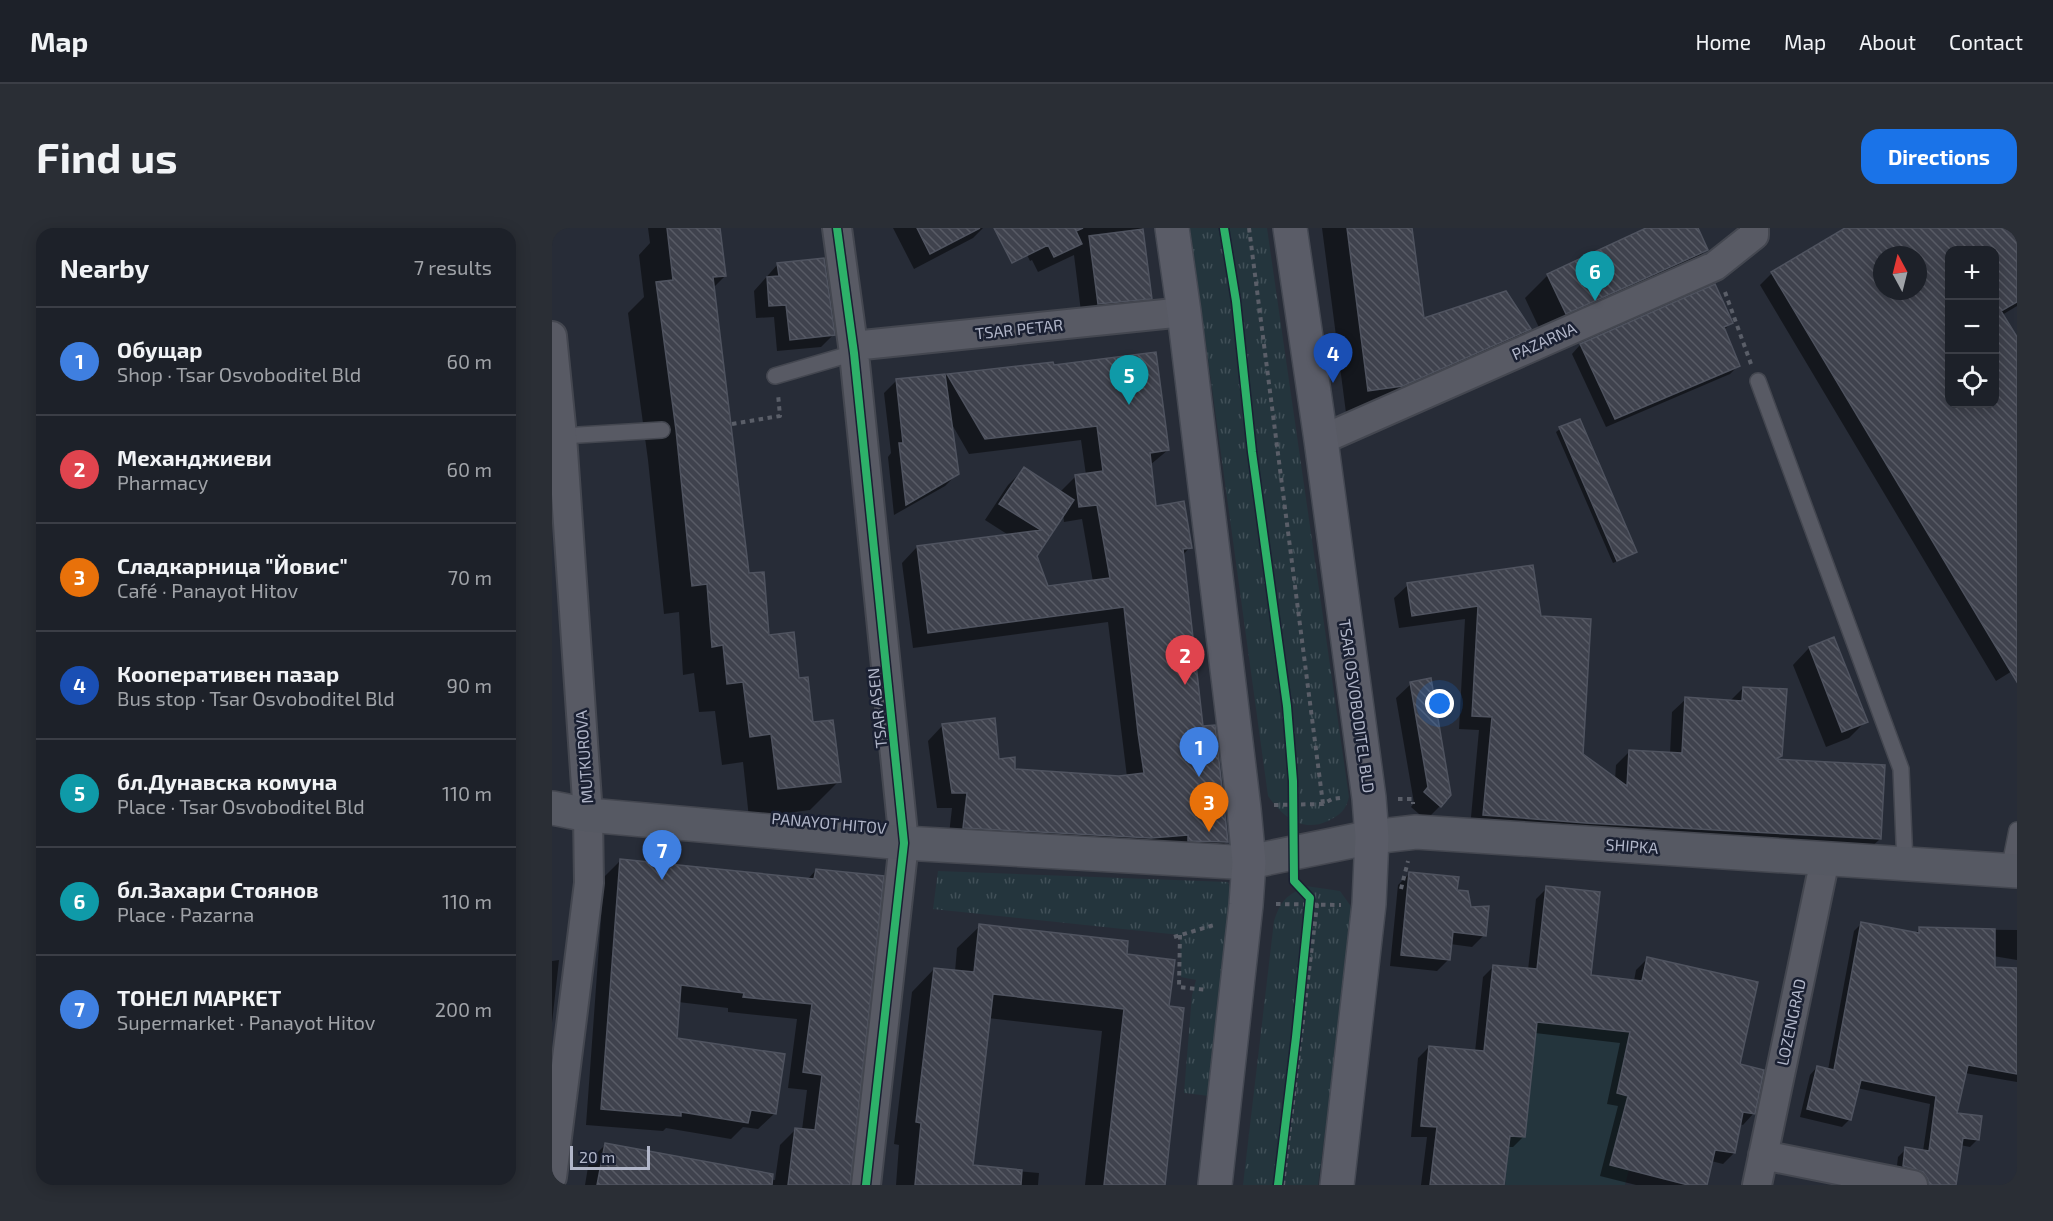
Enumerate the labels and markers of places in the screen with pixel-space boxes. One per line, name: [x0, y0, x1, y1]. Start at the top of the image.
pin: 6: [1576, 251, 1614, 301]
pin: 4: [1314, 334, 1352, 383]
pin: 5: [1110, 356, 1148, 405]
pin: 2: [1166, 636, 1204, 685]
pin: 1: [1180, 728, 1218, 777]
pin: 3: [1190, 782, 1228, 832]
pin: 7: [642, 830, 682, 880]

